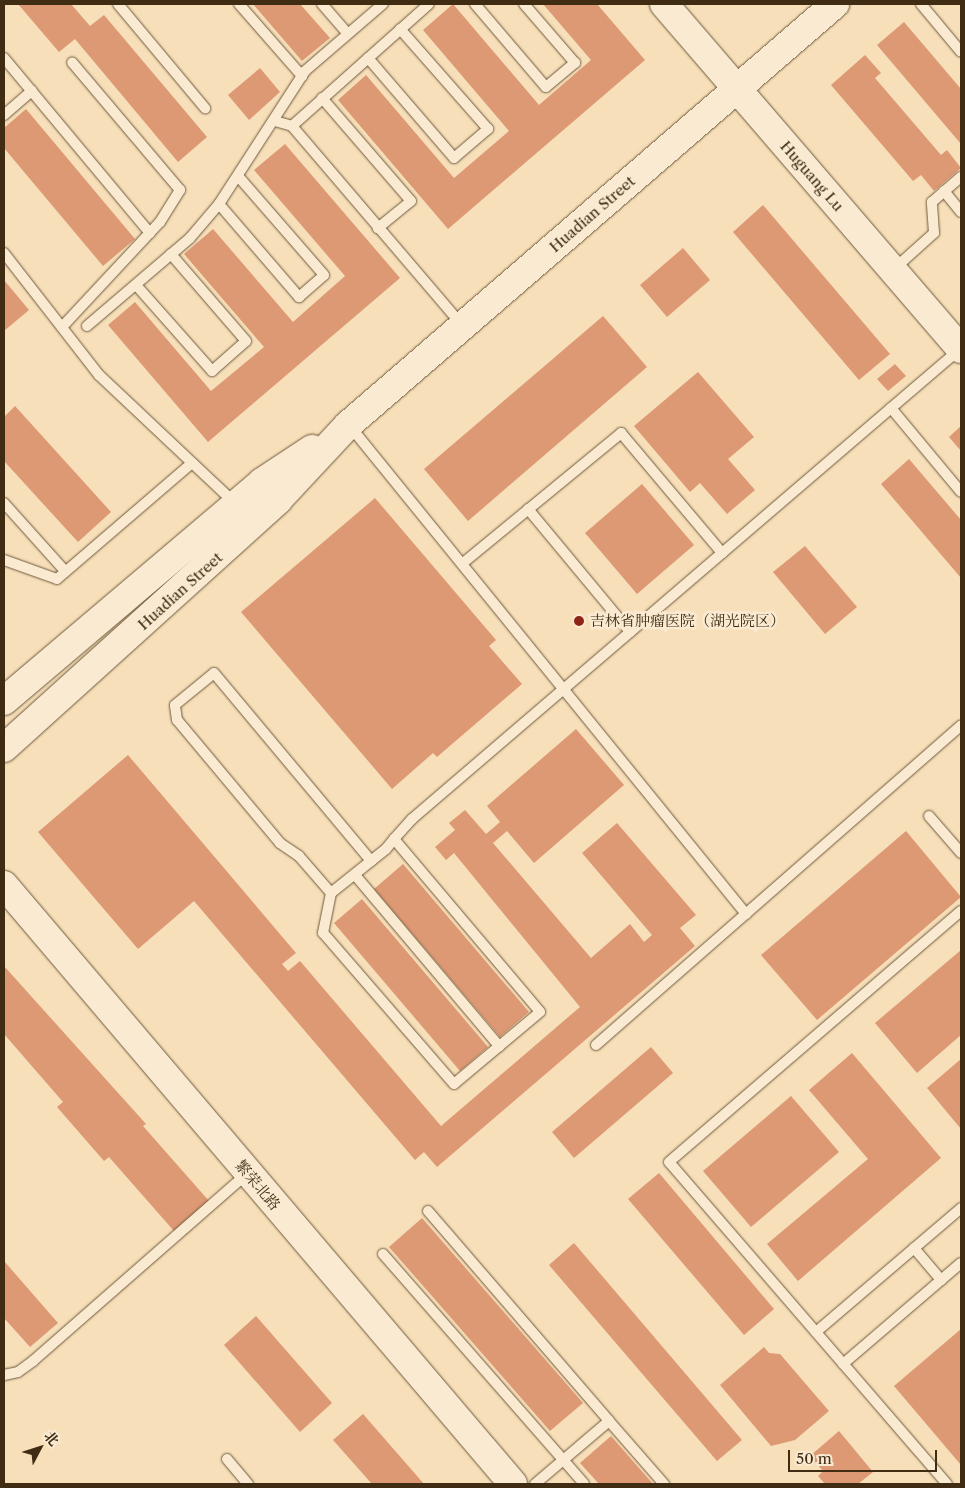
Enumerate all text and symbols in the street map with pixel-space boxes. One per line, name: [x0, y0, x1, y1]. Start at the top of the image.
street label: Huguang Lu: [777, 137, 847, 215]
street label: Huadian Street: [546, 172, 638, 256]
street label: Huadian Street: [134, 548, 226, 634]
place label: 吉林省肿瘤医院（湖光院区）: [590, 612, 785, 630]
marker: 吉林省肿瘤医院（湖光院区）: [572, 614, 586, 628]
street label: 繁荣北路: [232, 1156, 284, 1214]
north arrow: [15, 1423, 65, 1473]
text: 北: [40, 1427, 63, 1450]
scale bar: [790, 1440, 939, 1472]
text: 50 m: [796, 1449, 832, 1468]

